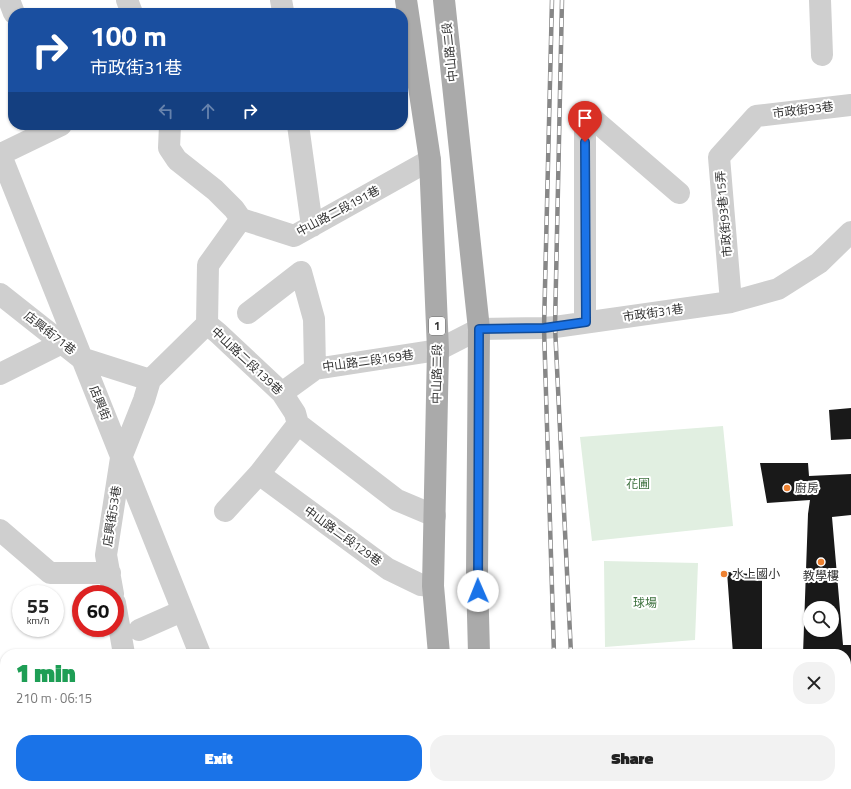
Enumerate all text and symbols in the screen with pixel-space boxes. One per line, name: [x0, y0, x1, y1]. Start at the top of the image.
text: 100 m: [90, 14, 167, 57]
street label: 中山路二段: [437, 21, 462, 83]
icon: right: [24, 24, 76, 76]
text: 市政街31巷: [90, 54, 182, 81]
street label: 市政街93巷: [771, 96, 835, 123]
icon: left: [155, 100, 177, 122]
icon: ahead: [197, 100, 219, 122]
icon: right: [239, 100, 261, 122]
pin: [568, 101, 602, 142]
icon: arrive: [574, 107, 596, 129]
street label: 市政街93巷15弄: [710, 170, 737, 258]
street label: 中山路二段191巷: [293, 181, 383, 241]
street label: 市政街31巷: [621, 299, 685, 326]
street label: 店興街71巷: [20, 306, 80, 359]
road number: 1: [429, 317, 445, 335]
street label: 中山路二段139巷: [207, 322, 288, 399]
street label: 中山路二段: [426, 344, 447, 404]
street label: 中山路二段169巷: [321, 345, 415, 376]
street label: 店興街: [85, 383, 116, 423]
park label: 花圃: [626, 474, 650, 493]
place label: 廚房: [795, 478, 819, 497]
marker: 廚房: [782, 483, 792, 493]
street label: 店興街53巷: [97, 484, 126, 548]
street label: 中山路二段129巷: [300, 501, 386, 570]
marker: 教學樓: [816, 557, 826, 567]
place label: 水上國小: [732, 564, 780, 583]
place label: 教學樓: [803, 566, 839, 585]
marker: 水上國小: [719, 569, 729, 579]
position arrow: [457, 570, 499, 612]
speed limit sign: 60: [72, 585, 124, 637]
text: 55: [27, 590, 49, 621]
park label: 球場: [633, 593, 657, 612]
map controls: [803, 601, 839, 637]
button: search: [803, 601, 839, 637]
text: km/h: [27, 613, 49, 628]
text: 1 min: [16, 655, 76, 691]
button: close: [793, 662, 835, 704]
text: 210 m · 06:15: [16, 688, 92, 708]
button: Exit: [16, 735, 422, 781]
button: Share: [430, 735, 835, 781]

